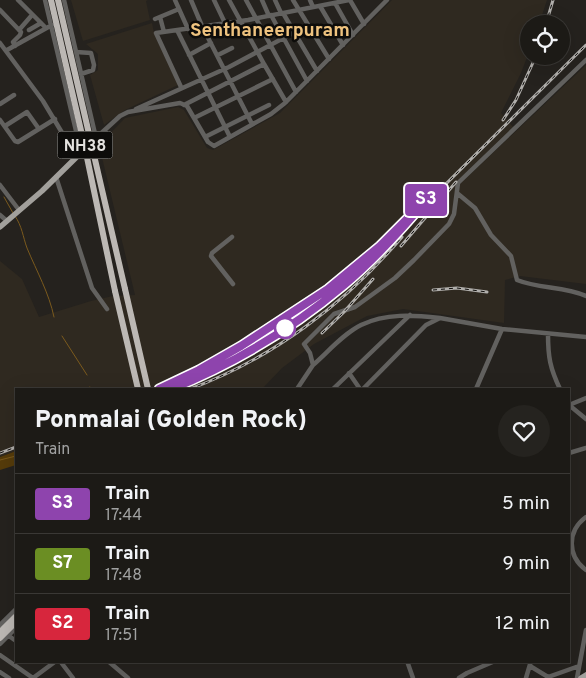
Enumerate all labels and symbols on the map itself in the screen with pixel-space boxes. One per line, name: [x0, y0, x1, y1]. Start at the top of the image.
district label: Senthaneerpuram: [190, 19, 350, 43]
road number: NH38: [58, 132, 112, 158]
line badge: S3: [404, 184, 448, 216]
unlabelled marker: [274, 317, 296, 339]

